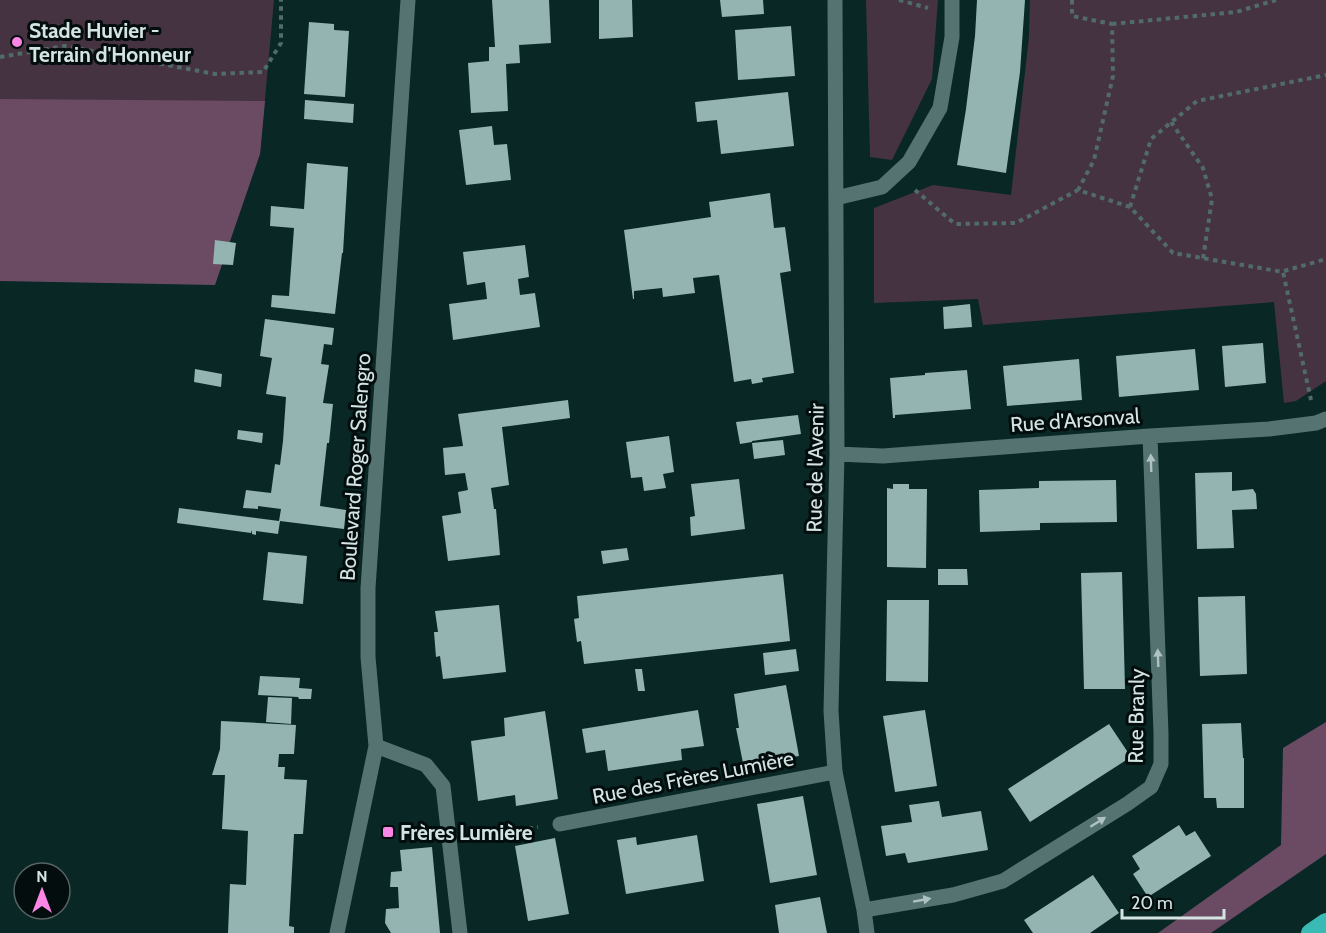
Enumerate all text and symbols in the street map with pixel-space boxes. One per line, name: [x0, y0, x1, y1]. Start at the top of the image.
place label: Stade Huvier - Terrain d'Honneur: [29, 18, 191, 67]
marker: Stade Huvier - Terrain d'Honneur: [10, 35, 24, 49]
street label: Boulevard Roger Salengro: [335, 352, 375, 582]
street label: Rue de l'Avenir: [801, 403, 829, 533]
street label: Rue d'Arsonval: [1009, 403, 1141, 437]
one-way arrow: [1146, 454, 1155, 473]
one-way arrow: [1154, 648, 1163, 667]
street label: Rue Branly: [1123, 668, 1149, 764]
street label: Rue des Frères Lumière: [590, 745, 796, 809]
one-way arrow: [1090, 817, 1106, 828]
place label: Frères Lumière: [400, 820, 533, 845]
marker: Frères Lumière: [381, 825, 395, 839]
north arrow: [12, 861, 72, 921]
text: N: [36, 867, 48, 886]
scale bar: [1122, 882, 1224, 920]
text: 20 m: [1131, 892, 1173, 914]
one-way arrow: [913, 896, 932, 905]

